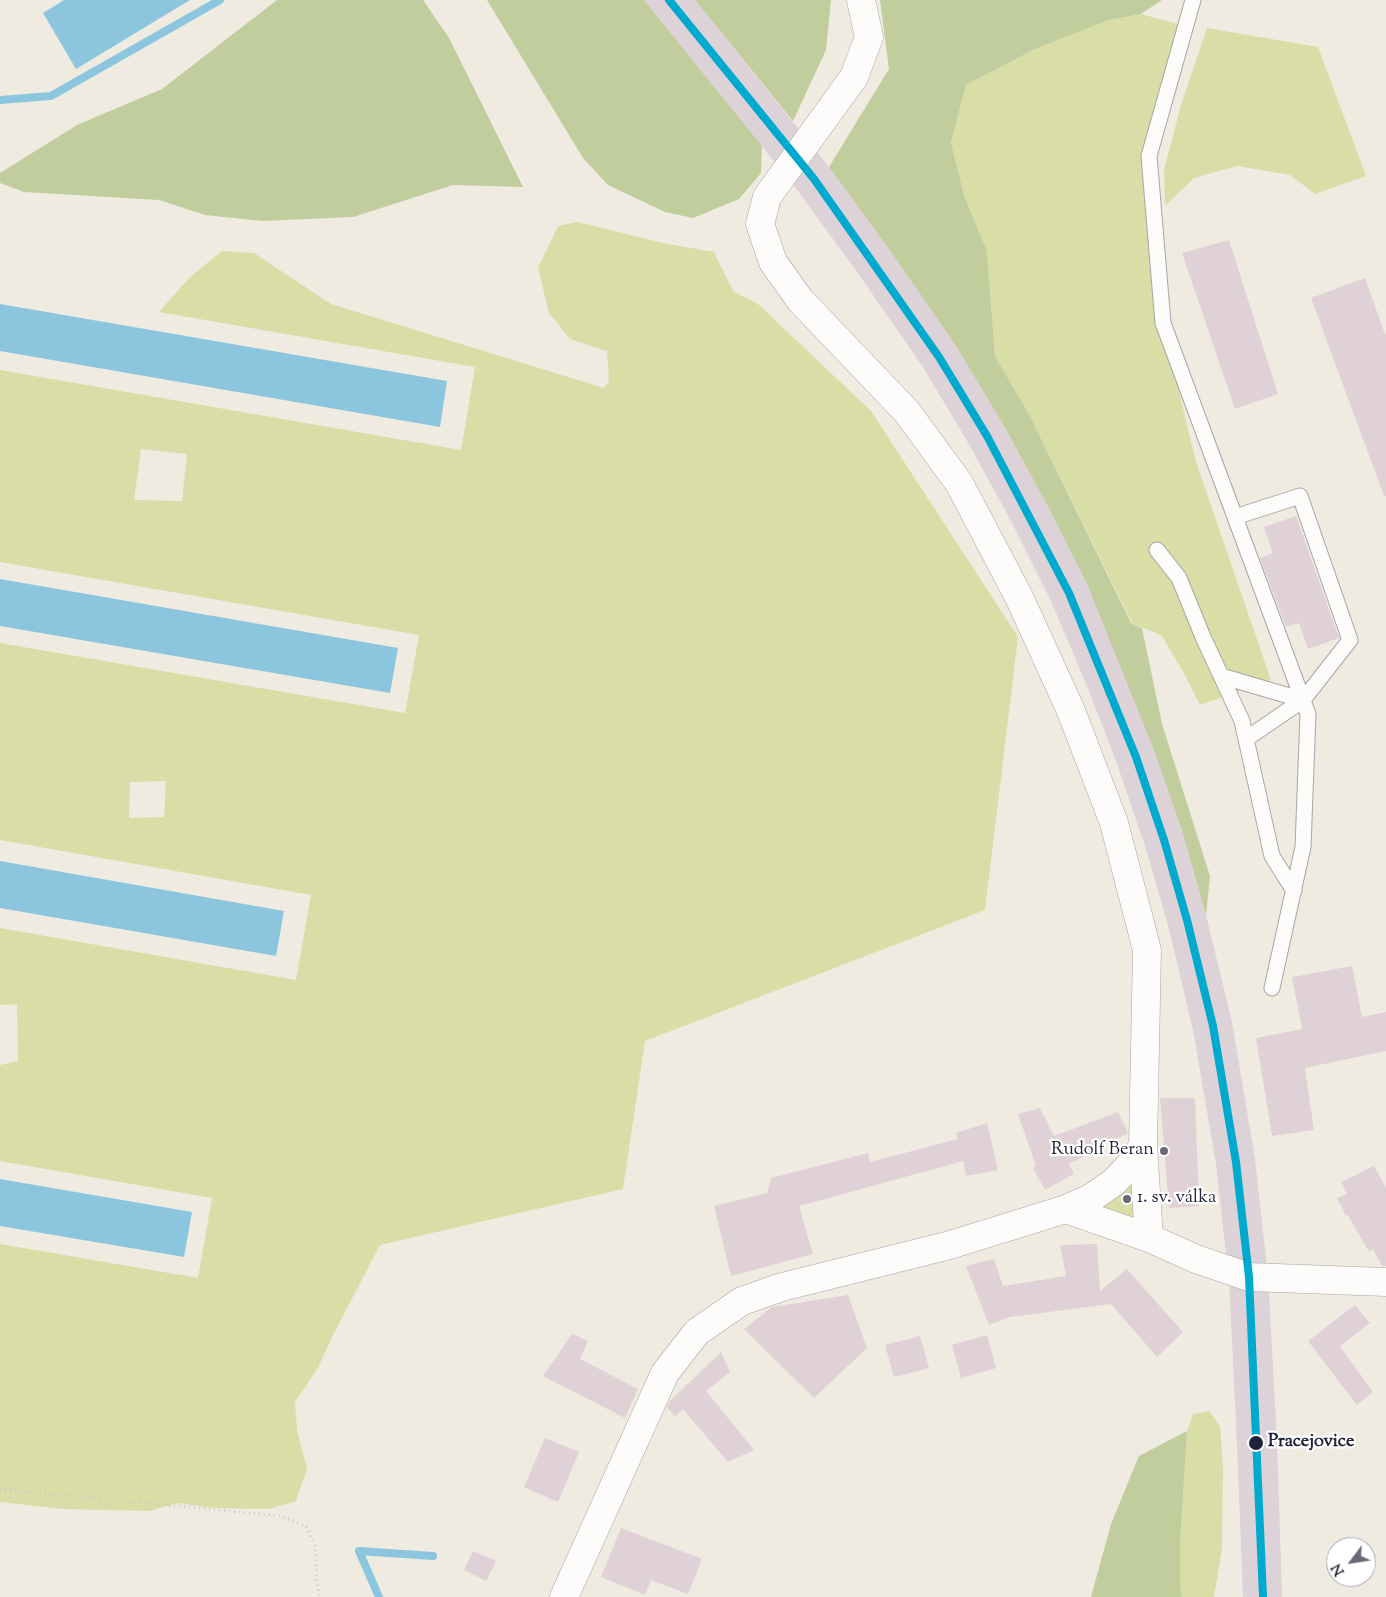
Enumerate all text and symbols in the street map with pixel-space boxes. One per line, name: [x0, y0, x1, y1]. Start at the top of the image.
place label: Rudolf Beran: [1051, 1140, 1154, 1162]
marker: Rudolf Beran: [1158, 1145, 1170, 1157]
place label: 1. sv. válka: [1137, 1188, 1216, 1210]
marker: 1. sv. válka: [1121, 1193, 1133, 1205]
place label: Pracejovice: [1268, 1432, 1354, 1454]
marker: Pracejovice: [1247, 1434, 1265, 1452]
north arrow: [1326, 1537, 1376, 1587]
text: N: [1328, 1559, 1350, 1579]

